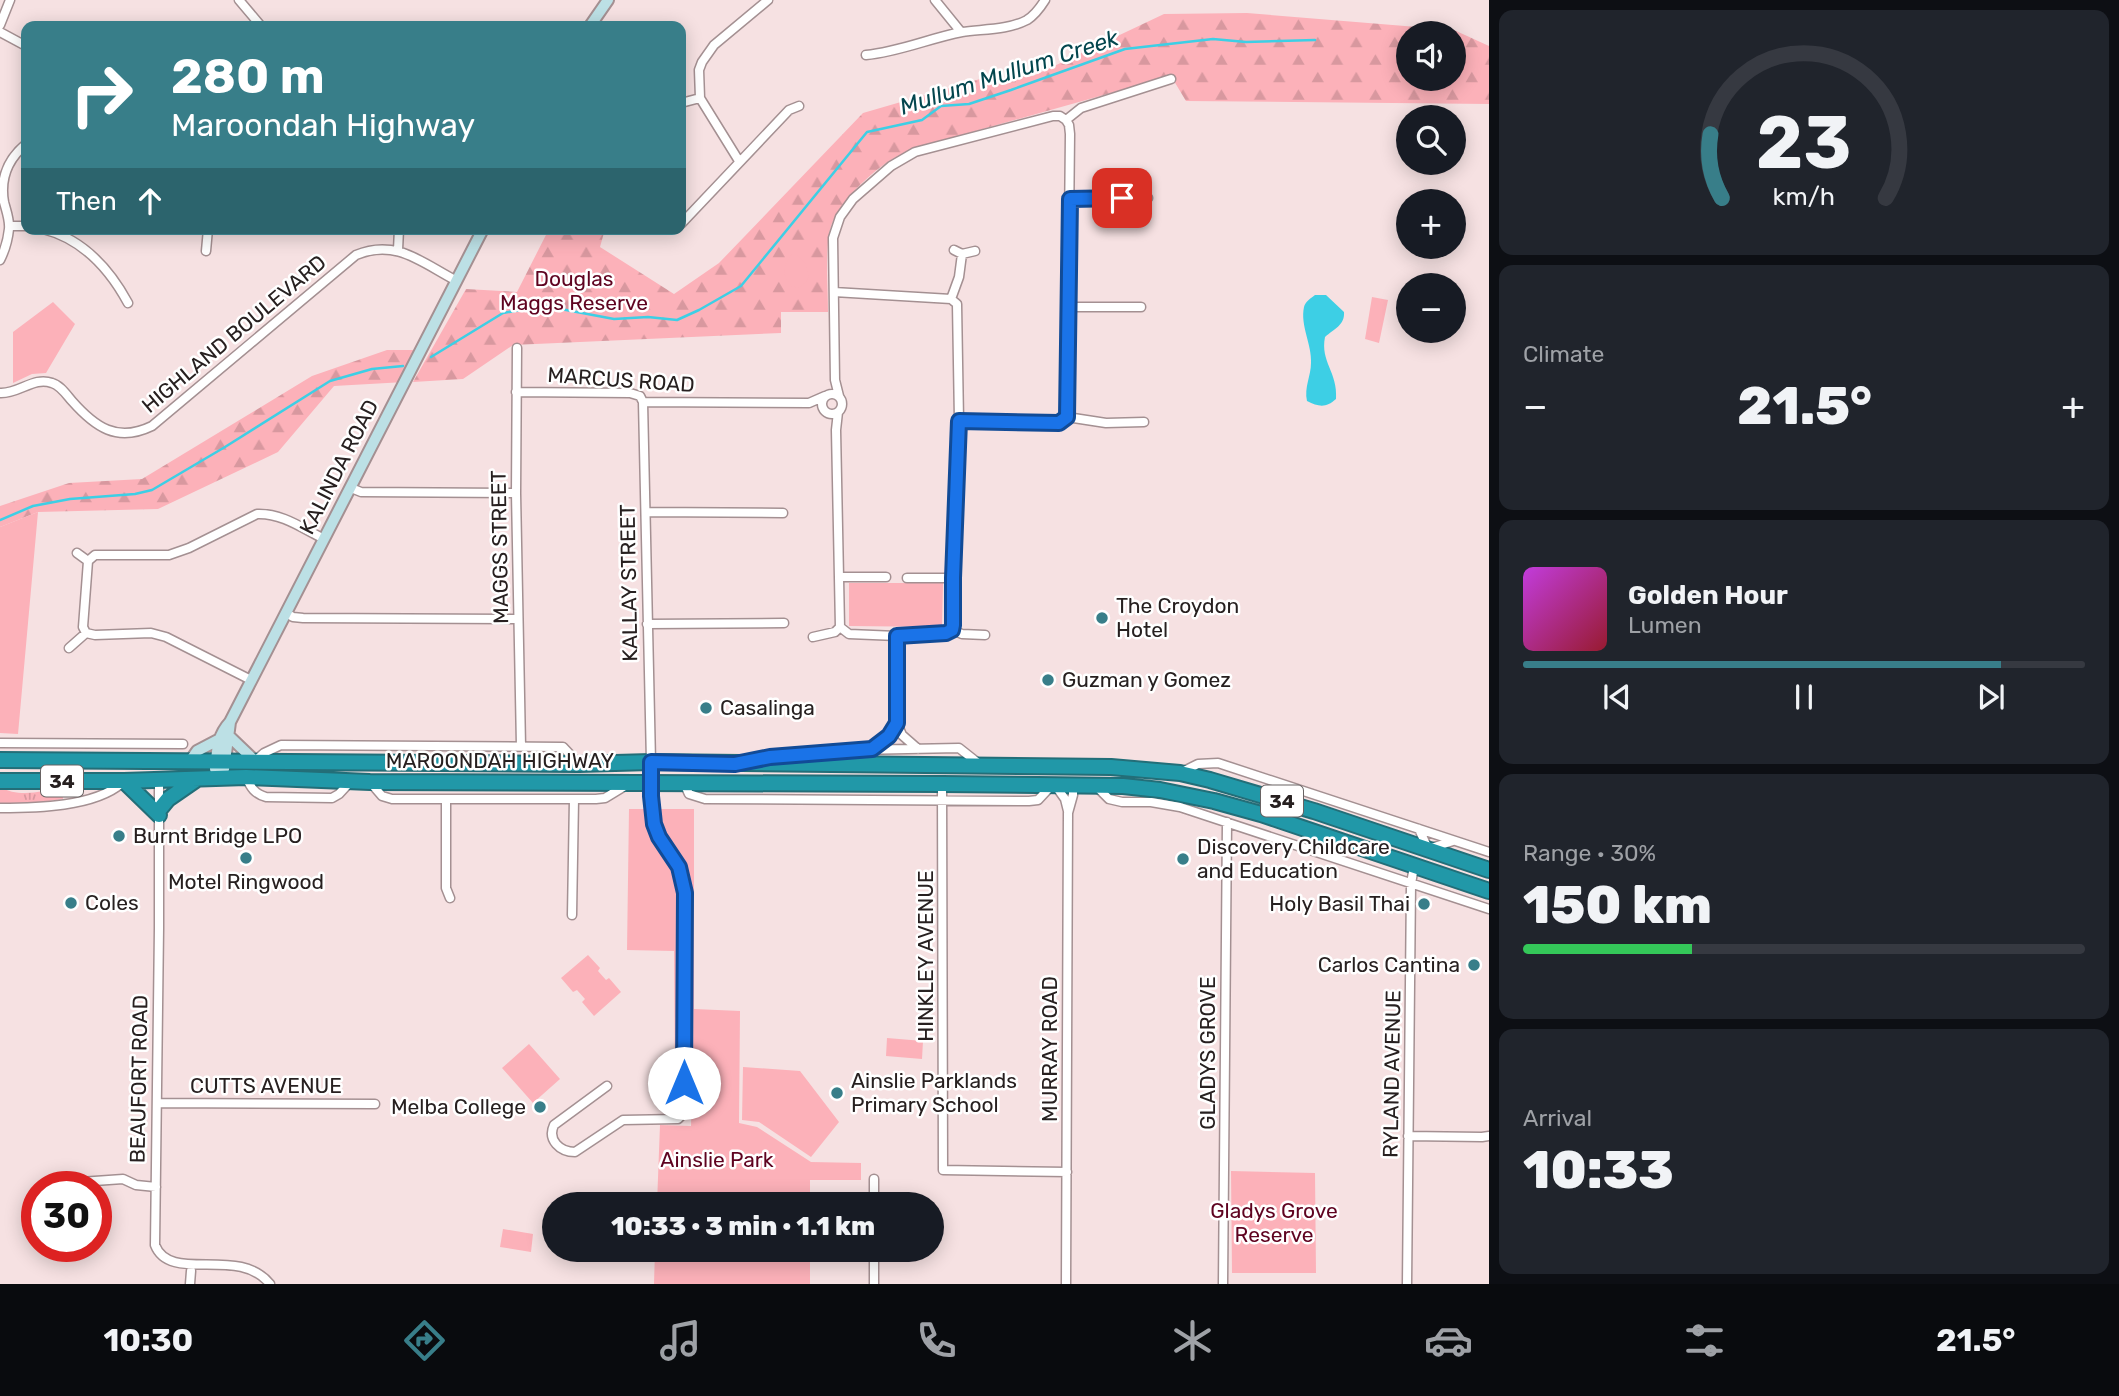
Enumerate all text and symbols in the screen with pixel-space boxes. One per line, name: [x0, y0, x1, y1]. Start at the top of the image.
map controls: [1396, 21, 1466, 343]
button: sound: [1396, 21, 1466, 91]
water label: Mullum Mullum Creek: [896, 23, 1123, 121]
text: 280 m: [171, 47, 325, 105]
icon: right: [56, 49, 147, 140]
text: 23: [1756, 101, 1852, 187]
button: search: [1396, 105, 1466, 175]
text: Maroondah Highway: [171, 106, 475, 144]
pin: [1092, 168, 1152, 228]
icon: arrive: [1103, 179, 1141, 217]
icon: ahead: [131, 182, 169, 220]
text: km/h: [1773, 182, 1835, 211]
text: Then: [56, 186, 117, 217]
button: +: [1396, 189, 1466, 259]
street label: HIGHLAND BOULEVARD: [137, 249, 331, 418]
park label: Douglas Maggs Reserve: [500, 266, 648, 315]
button: −: [1396, 273, 1466, 343]
text: Climate: [1523, 340, 1604, 368]
street label: MARCUS ROAD: [547, 362, 696, 397]
text: 21.5°: [1737, 375, 1872, 437]
text: −: [1523, 383, 1548, 429]
text: +: [2061, 383, 2085, 429]
street label: KALINDA ROAD: [294, 395, 383, 538]
street label: MAGGS STREET: [486, 470, 513, 624]
street label: KALLAY STREET: [615, 504, 642, 662]
text: Golden Hour: [1628, 580, 1788, 611]
place label: The Croydon Hotel: [1116, 593, 1239, 642]
marker: The Croydon Hotel: [1094, 610, 1110, 626]
text: Lumen: [1628, 611, 1702, 639]
place label: Guzman y Gomez: [1062, 667, 1231, 692]
marker: Guzman y Gomez: [1040, 672, 1056, 688]
icon: previous: [1598, 678, 1636, 716]
icon: pause: [1785, 678, 1823, 716]
icon: next: [1972, 678, 2010, 716]
place label: Casalinga: [720, 695, 815, 720]
marker: Casalinga: [698, 700, 714, 716]
street label: MAROONDAH HIGHWAY: [386, 748, 614, 773]
road number: 34: [41, 766, 83, 796]
road number: 34: [1261, 786, 1303, 816]
place label: Burnt Bridge LPO: [133, 823, 302, 848]
marker: Burnt Bridge LPO: [111, 828, 127, 844]
place label: Discovery Childcare and Education: [1197, 834, 1390, 883]
text: Range · 30%: [1523, 839, 1656, 867]
marker: Motel Ringwood: [238, 850, 254, 866]
marker: Discovery Childcare and Education: [1175, 851, 1191, 867]
place label: Motel Ringwood: [168, 869, 324, 894]
street label: HINKLEY AVENUE: [913, 870, 938, 1042]
text: 150 km: [1523, 874, 1712, 936]
place label: Coles: [85, 890, 139, 915]
place label: Holy Basil Thai: [1269, 891, 1410, 916]
marker: Coles: [63, 895, 79, 911]
marker: Holy Basil Thai: [1416, 896, 1432, 912]
place label: Carlos Cantina: [1318, 952, 1460, 977]
marker: Carlos Cantina: [1466, 957, 1482, 973]
street label: MURRAY ROAD: [1037, 976, 1062, 1122]
street label: GLADYS GROVE: [1195, 976, 1220, 1130]
street label: RYLAND AVENUE: [1378, 990, 1405, 1158]
street label: BEAUFORT ROAD: [125, 995, 152, 1163]
position arrow: [647, 1046, 721, 1120]
place label: Ainslie Parklands Primary School: [851, 1068, 1017, 1117]
street label: CUTTS AVENUE: [190, 1073, 342, 1098]
marker: Ainslie Parklands Primary School: [829, 1085, 845, 1101]
place label: Melba College: [391, 1094, 526, 1119]
marker: Melba College: [532, 1099, 548, 1115]
text: Arrival: [1523, 1104, 1592, 1132]
text: 10:33: [1523, 1139, 1674, 1201]
park label: Ainslie Park: [660, 1147, 774, 1172]
speed limit sign: 30: [21, 1171, 112, 1262]
park label: Gladys Grove Reserve: [1210, 1198, 1338, 1247]
text: 10:33 · 3 min · 1.1 km: [611, 1211, 875, 1242]
icon: directions: [400, 1316, 449, 1365]
icon: music: [656, 1316, 705, 1365]
icon: phone: [912, 1316, 961, 1365]
icon: climate: [1168, 1316, 1217, 1365]
icon: car: [1424, 1316, 1473, 1365]
icon: filters: [1680, 1316, 1729, 1365]
text: 10:30: [103, 1321, 193, 1359]
text: 21.5°: [1936, 1321, 2016, 1359]

